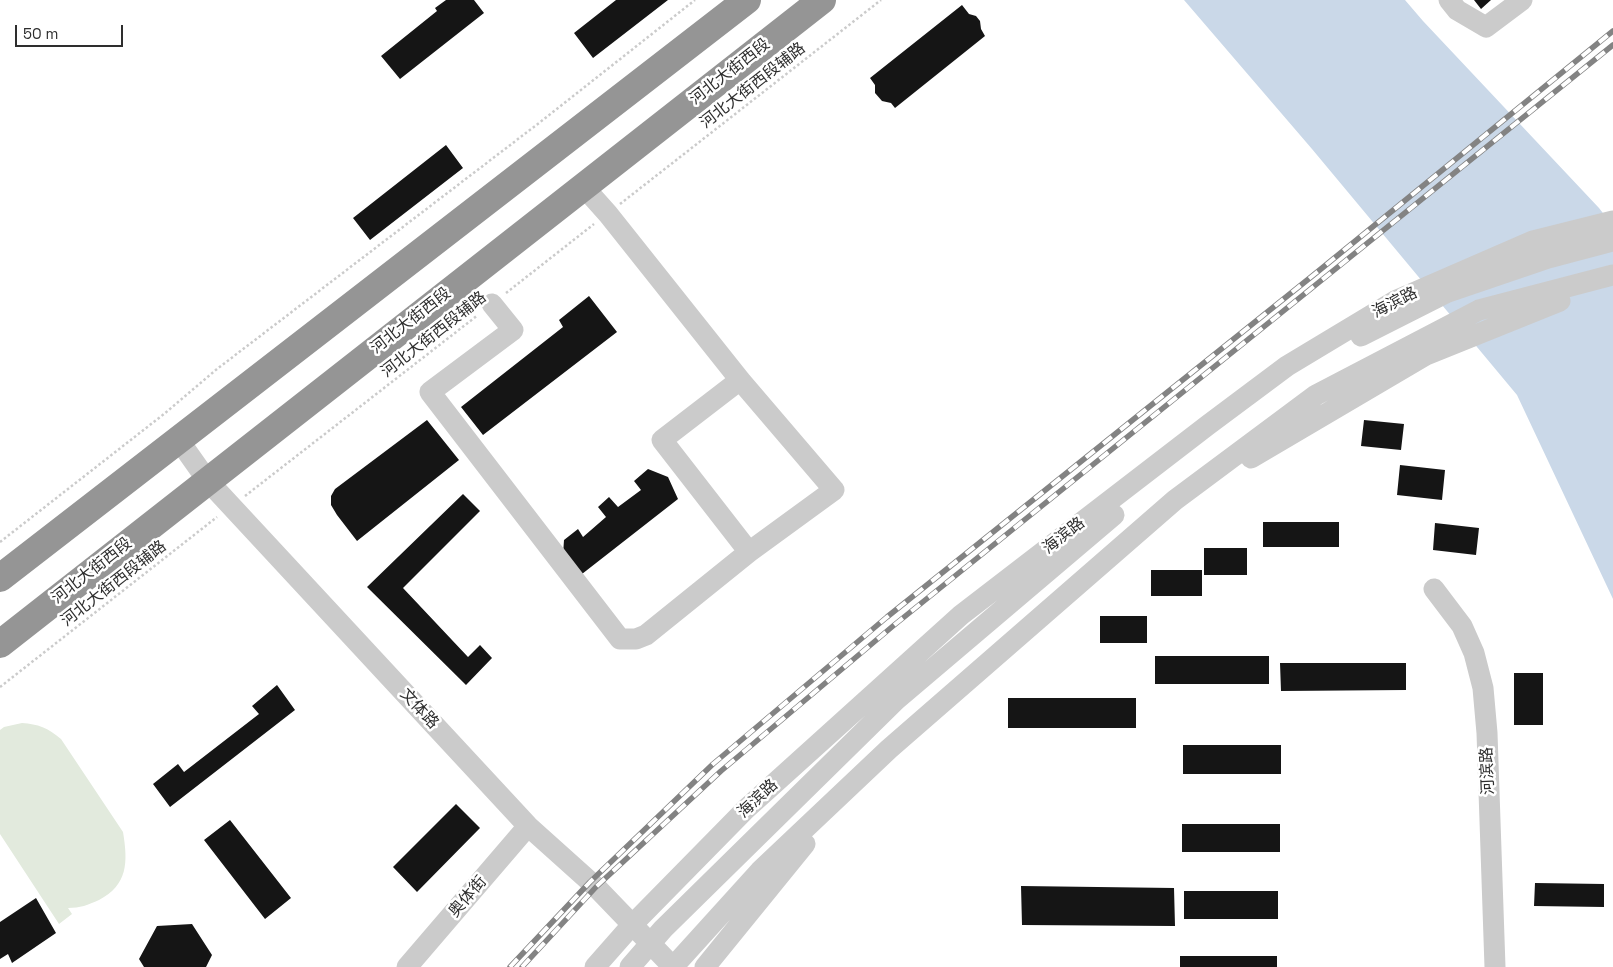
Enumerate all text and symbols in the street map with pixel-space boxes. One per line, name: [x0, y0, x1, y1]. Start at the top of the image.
scale bar: [18, 15, 125, 47]
text: 50 m: [23, 24, 58, 43]
street label: 河北大街西段: [686, 35, 774, 109]
street label: 河北大街西段辅路: [697, 39, 809, 133]
street label: 河北大街西段: [367, 284, 455, 358]
street label: 海滨路: [1369, 284, 1421, 322]
street label: 河北大街西段辅路: [378, 288, 490, 382]
street label: 海滨路: [1039, 514, 1089, 558]
street label: 河北大街西段: [48, 534, 136, 608]
street label: 河北大街西段辅路: [58, 537, 170, 631]
street label: 文体路: [396, 685, 442, 733]
street label: 河滨路: [1478, 747, 1498, 795]
street label: 海滨路: [734, 776, 782, 822]
street label: 奥体街: [445, 873, 491, 921]

